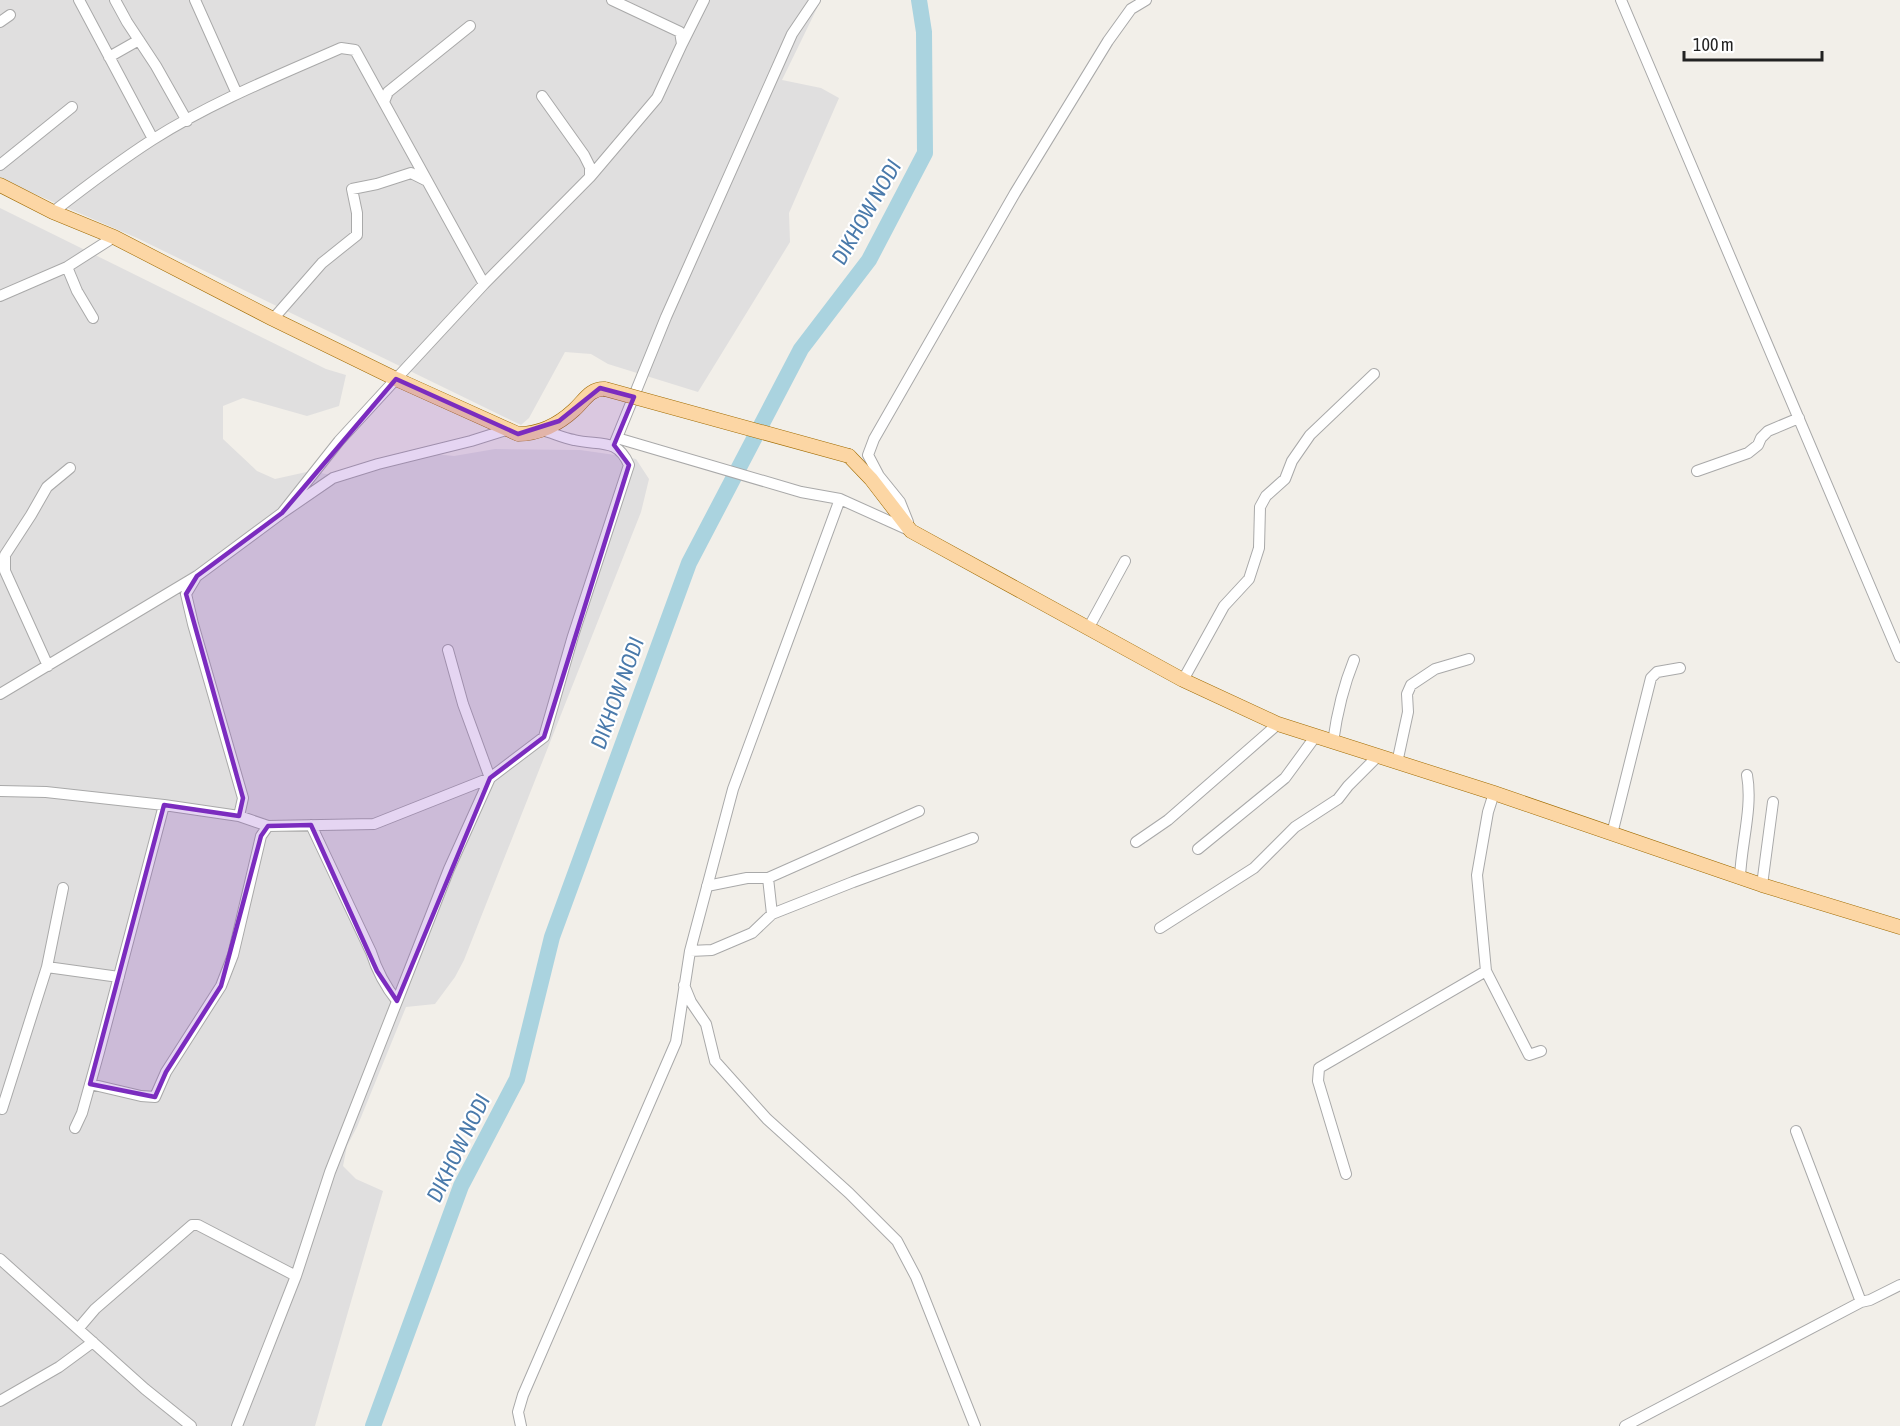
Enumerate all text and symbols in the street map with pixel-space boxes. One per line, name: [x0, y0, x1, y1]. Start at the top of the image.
scale bar: [1684, 24, 1822, 62]
text: 100 m: [1693, 34, 1734, 55]
water label: DIKHOW NODI: [826, 155, 906, 269]
water label: DIKHOW NODI: [585, 634, 649, 752]
water label: DIKHOW NODI: [421, 1090, 495, 1206]

